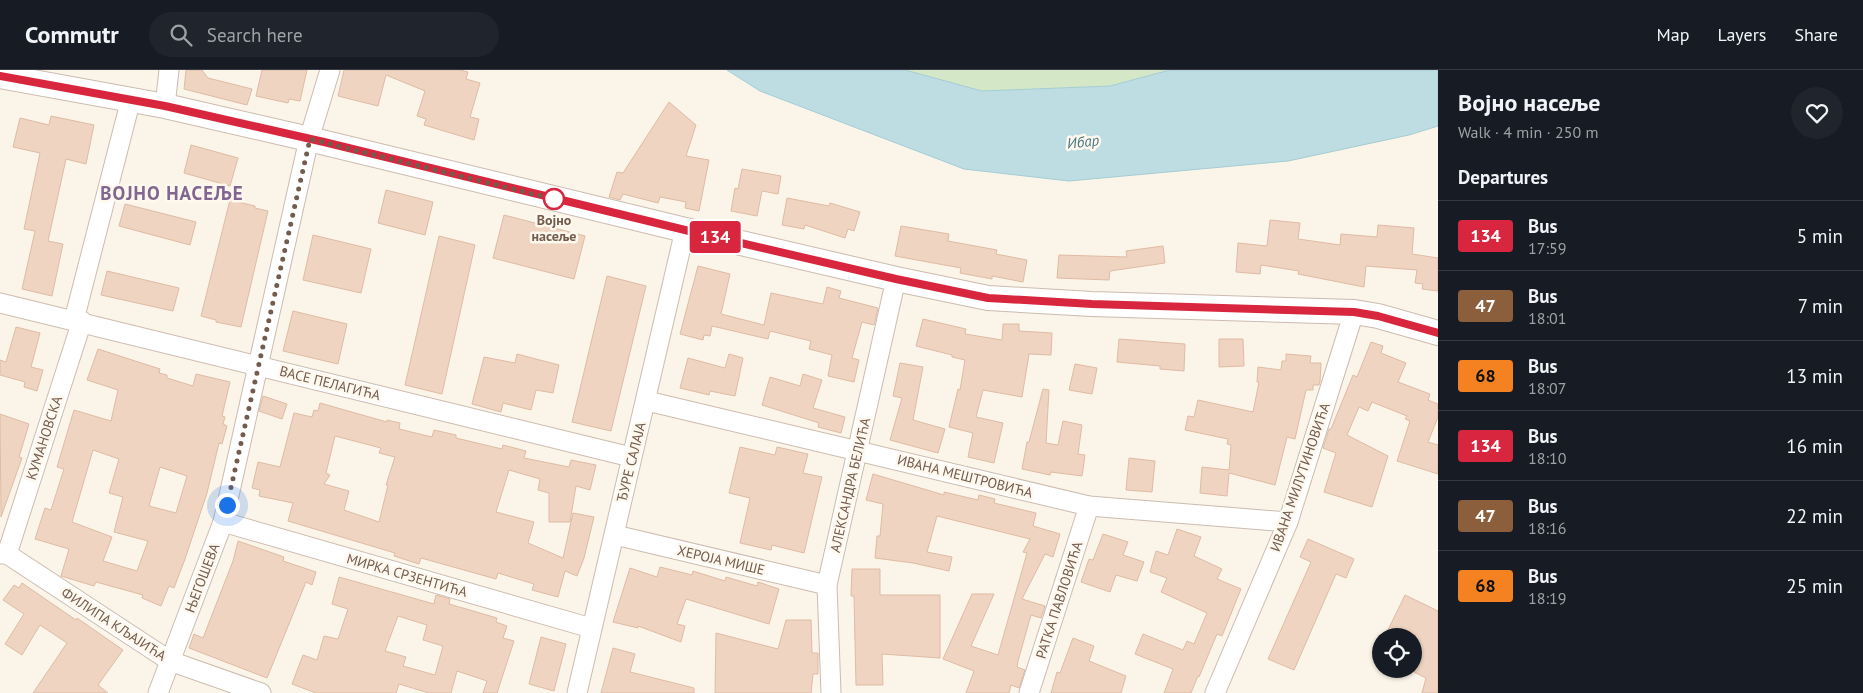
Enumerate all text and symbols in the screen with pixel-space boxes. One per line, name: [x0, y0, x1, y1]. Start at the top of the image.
search box: [149, 12, 499, 57]
text: Commutr: [25, 19, 119, 50]
icon: search: [167, 21, 195, 49]
text: Search here: [207, 23, 303, 47]
text: Map: [1657, 23, 1689, 46]
text: Layers: [1717, 23, 1766, 46]
text: Share: [1794, 23, 1838, 46]
text: Војно насеље: [1458, 87, 1600, 118]
button: heart: [1791, 87, 1843, 139]
text: Walk · 4 min · 250 m: [1458, 122, 1598, 142]
water label: Ибар: [1066, 130, 1100, 153]
text: Departures: [1458, 165, 1548, 189]
district label: ВОЈНО НАСЕЉЕ: [100, 181, 244, 205]
marker: Војно насеље: [543, 188, 565, 210]
place label: Војно насеље: [532, 211, 576, 245]
text: Bus: [1528, 214, 1557, 238]
line badge: 134: [686, 221, 744, 253]
text: 134: [1470, 224, 1501, 247]
text: 5 min: [1797, 224, 1843, 248]
text: 134: [700, 225, 730, 248]
text: 17:59: [1528, 238, 1566, 258]
text: Bus: [1528, 284, 1557, 308]
text: 47: [1475, 294, 1496, 317]
text: 7 min: [1798, 294, 1843, 318]
text: 18:01: [1528, 308, 1566, 328]
text: Bus: [1528, 354, 1557, 378]
street label: ВАСЕ ПЕЛАГИЋА: [278, 362, 383, 404]
text: 68: [1475, 364, 1496, 387]
text: 13 min: [1786, 364, 1843, 388]
text: 18:07: [1528, 378, 1566, 398]
street label: КУМАНОВСКА: [22, 393, 66, 482]
street label: ИВАНА МИЛУТИНОВИЋА: [1266, 399, 1334, 554]
street label: АЛЕКСАНДРА БЕЛИЋА: [826, 415, 874, 554]
street label: ЂУРЕ САЛАЈА: [612, 419, 650, 504]
text: Bus: [1528, 424, 1557, 448]
text: 134: [1470, 434, 1501, 457]
text: 16 min: [1786, 434, 1843, 458]
text: 18:10: [1528, 448, 1566, 468]
street label: ИВАНА МЕШТРОВИЋА: [895, 450, 1035, 502]
your location: [215, 493, 240, 518]
text: Bus: [1528, 494, 1557, 518]
text: 47: [1475, 504, 1496, 527]
text: 22 min: [1786, 504, 1843, 528]
text: 18:16: [1528, 518, 1566, 538]
street label: РАТКА ПАВЛОВИЋА: [1032, 538, 1087, 661]
street label: ЊЕГОШЕВА: [181, 540, 224, 615]
street label: ХЕРОЈА МИШЕ: [676, 541, 766, 579]
street label: МИРКА СРЗЕНТИЋА: [345, 549, 470, 601]
text: Bus: [1528, 564, 1557, 588]
text: 68: [1475, 574, 1496, 597]
text: 25 min: [1786, 574, 1843, 598]
street label: ФИЛИПА КЉАЈИЋА: [58, 583, 171, 665]
text: 18:19: [1528, 588, 1566, 608]
map controls: [1372, 628, 1422, 678]
button: locate: [1372, 628, 1422, 678]

